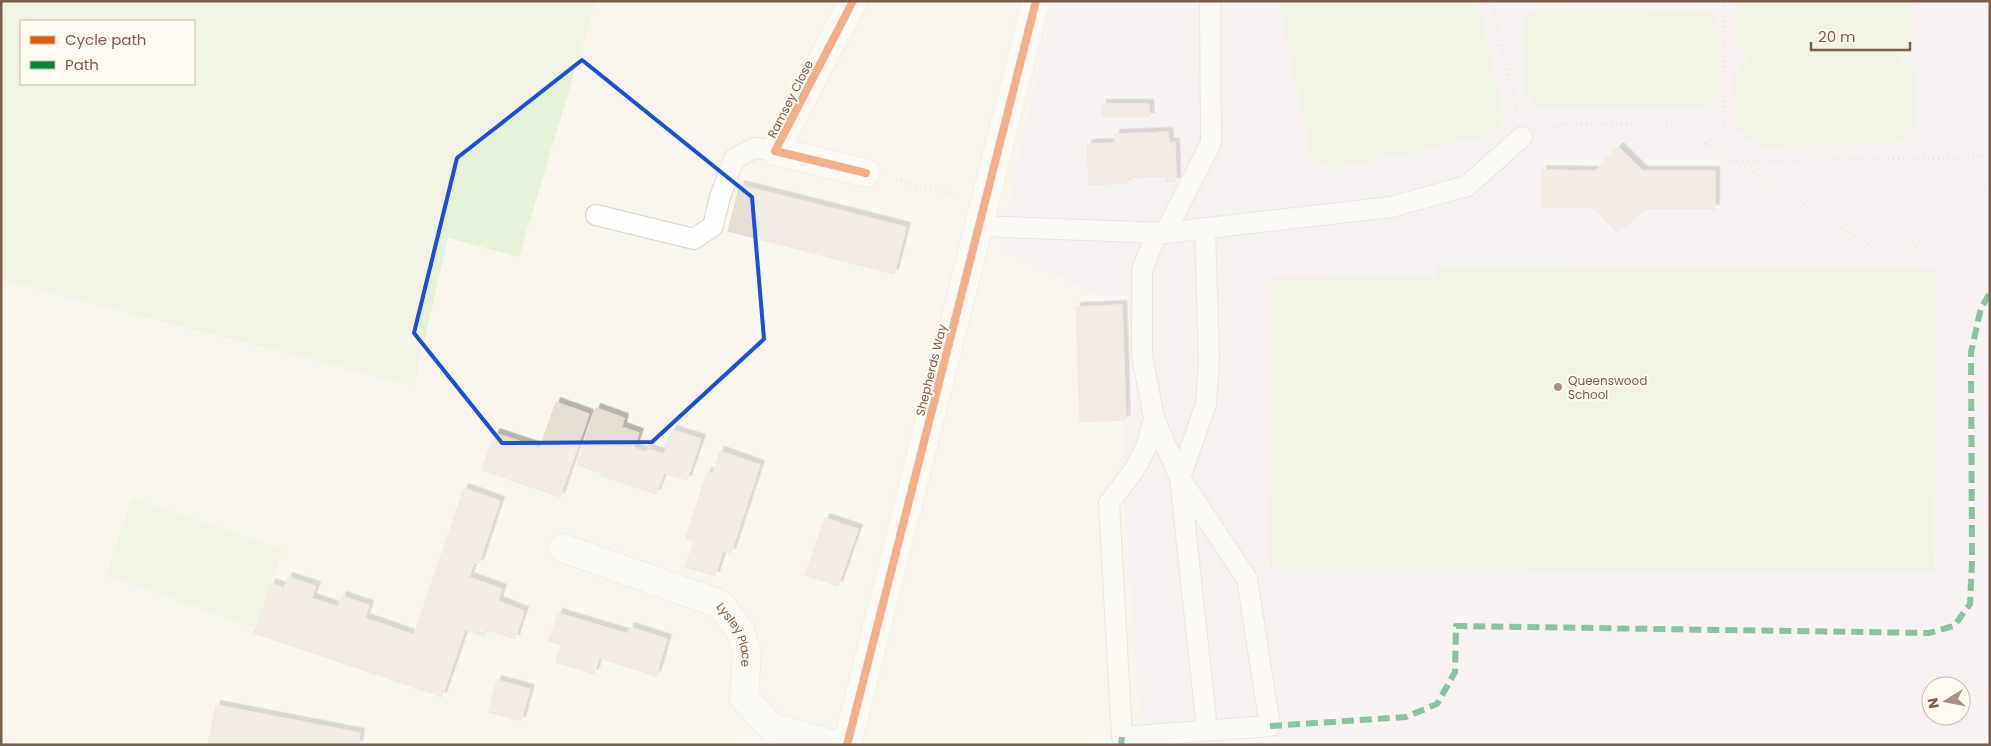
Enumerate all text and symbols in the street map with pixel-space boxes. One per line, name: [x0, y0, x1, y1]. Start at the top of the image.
legend: [20, 20, 195, 85]
scale bar: [1811, 20, 1910, 52]
text: 20 m: [1818, 26, 1856, 47]
text: Cycle path: [65, 29, 146, 50]
text: Path: [65, 54, 99, 75]
street label: Ramsey Close: [763, 57, 817, 141]
street label: Shepherds Way: [911, 322, 951, 418]
place label: Queenswood School: [1568, 372, 1647, 403]
marker: Queenswood School: [1552, 381, 1564, 393]
street label: Lysley Place: [713, 599, 756, 668]
north arrow: [1921, 676, 1971, 726]
text: N: [1922, 696, 1944, 710]

